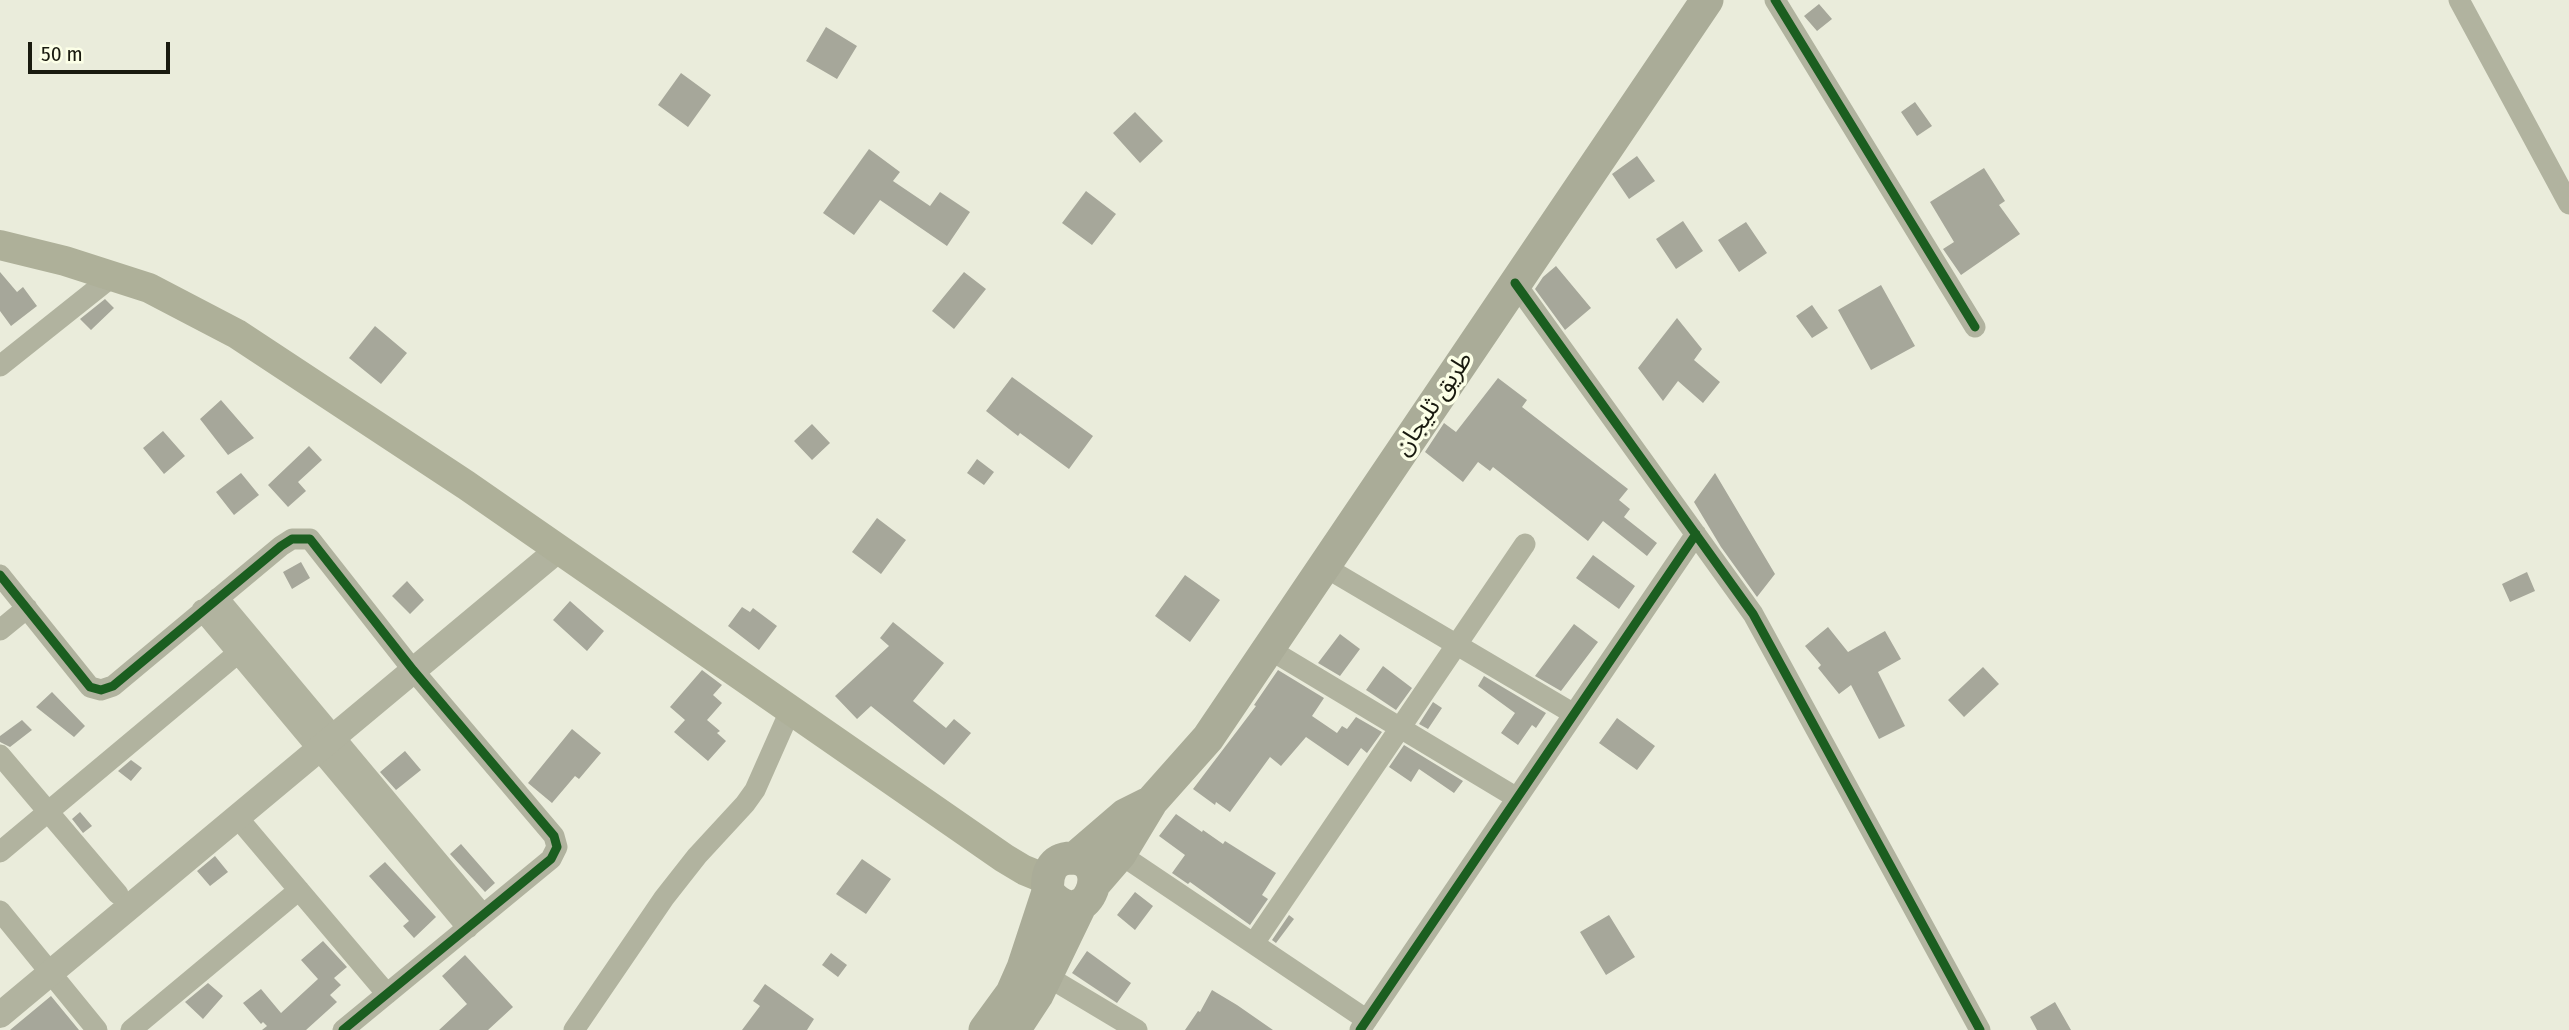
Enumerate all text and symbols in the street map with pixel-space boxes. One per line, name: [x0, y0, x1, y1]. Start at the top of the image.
scale bar: [32, 28, 173, 72]
text: 50 m: [41, 41, 83, 67]
street label: طريق ثليجان: [1389, 347, 1479, 461]

